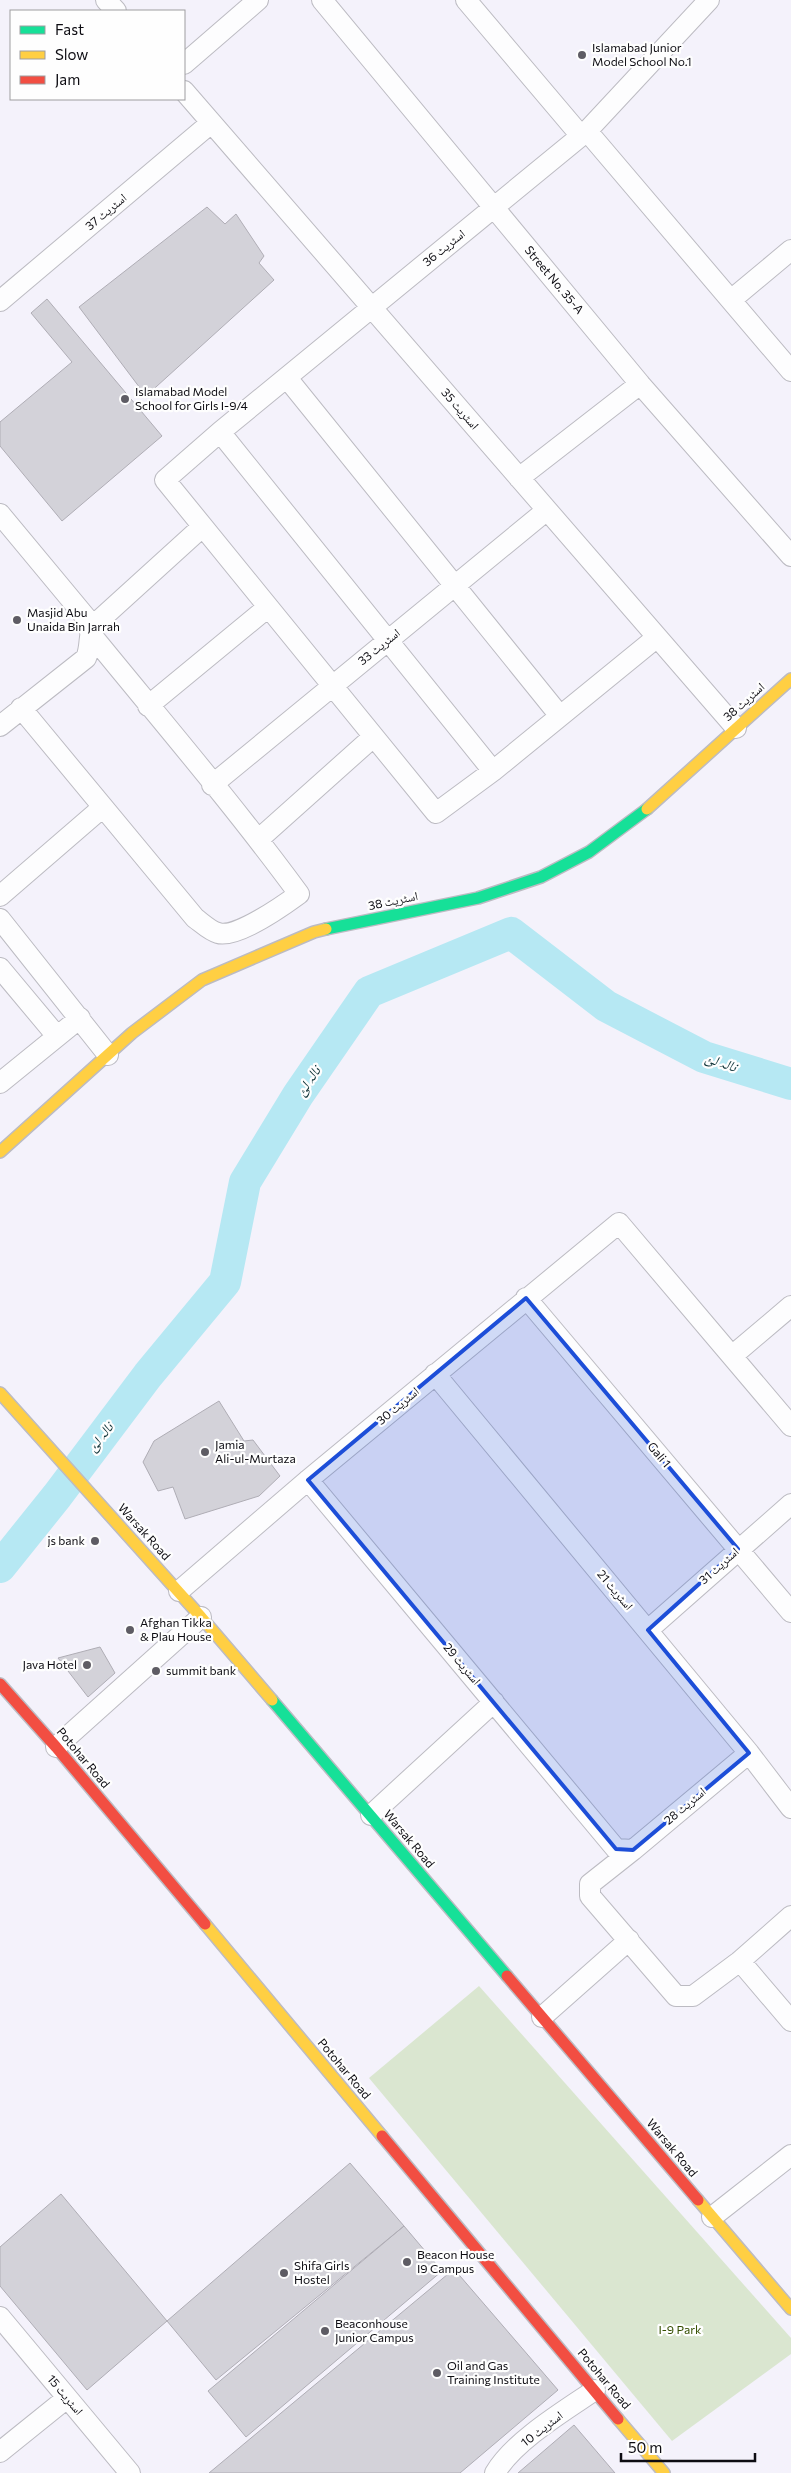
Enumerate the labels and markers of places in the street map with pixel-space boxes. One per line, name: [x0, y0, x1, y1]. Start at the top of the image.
place label: Islamabad Junior Model School No.1: [592, 40, 692, 68]
marker: Islamabad Junior Model School No.1: [576, 49, 588, 61]
place label: Islamabad Model School for Girls I-9/4: [135, 384, 248, 412]
marker: Islamabad Model School for Girls I-9/4: [119, 393, 131, 405]
place label: Masjid Abu Unaida Bin Jarrah: [27, 605, 120, 634]
marker: Masjid Abu Unaida Bin Jarrah: [11, 614, 23, 626]
place label: Jamia Ali-ul-Murtaza: [215, 1437, 296, 1465]
marker: Jamia Ali-ul-Murtaza: [199, 1446, 211, 1458]
place label: js bank: [47, 1533, 85, 1547]
marker: js bank: [89, 1535, 101, 1547]
place label: Afghan Tikka & Plau House: [140, 1615, 212, 1643]
marker: Afghan Tikka & Plau House: [124, 1624, 136, 1636]
place label: Java Hotel: [22, 1657, 77, 1672]
marker: Java Hotel: [81, 1659, 93, 1671]
place label: summit bank: [166, 1663, 237, 1677]
marker: summit bank: [150, 1665, 162, 1677]
place label: Beacon House I9 Campus: [417, 2247, 494, 2275]
marker: Beacon House I9 Campus: [401, 2256, 413, 2268]
place label: Shifa Girls Hostel: [294, 2258, 349, 2286]
marker: Shifa Girls Hostel: [278, 2267, 290, 2279]
place label: Beaconhouse Junior Campus: [335, 2316, 414, 2345]
marker: Beaconhouse Junior Campus: [319, 2325, 331, 2337]
place label: Oil and Gas Training Institute: [447, 2358, 540, 2386]
marker: Oil and Gas Training Institute: [431, 2367, 443, 2379]

